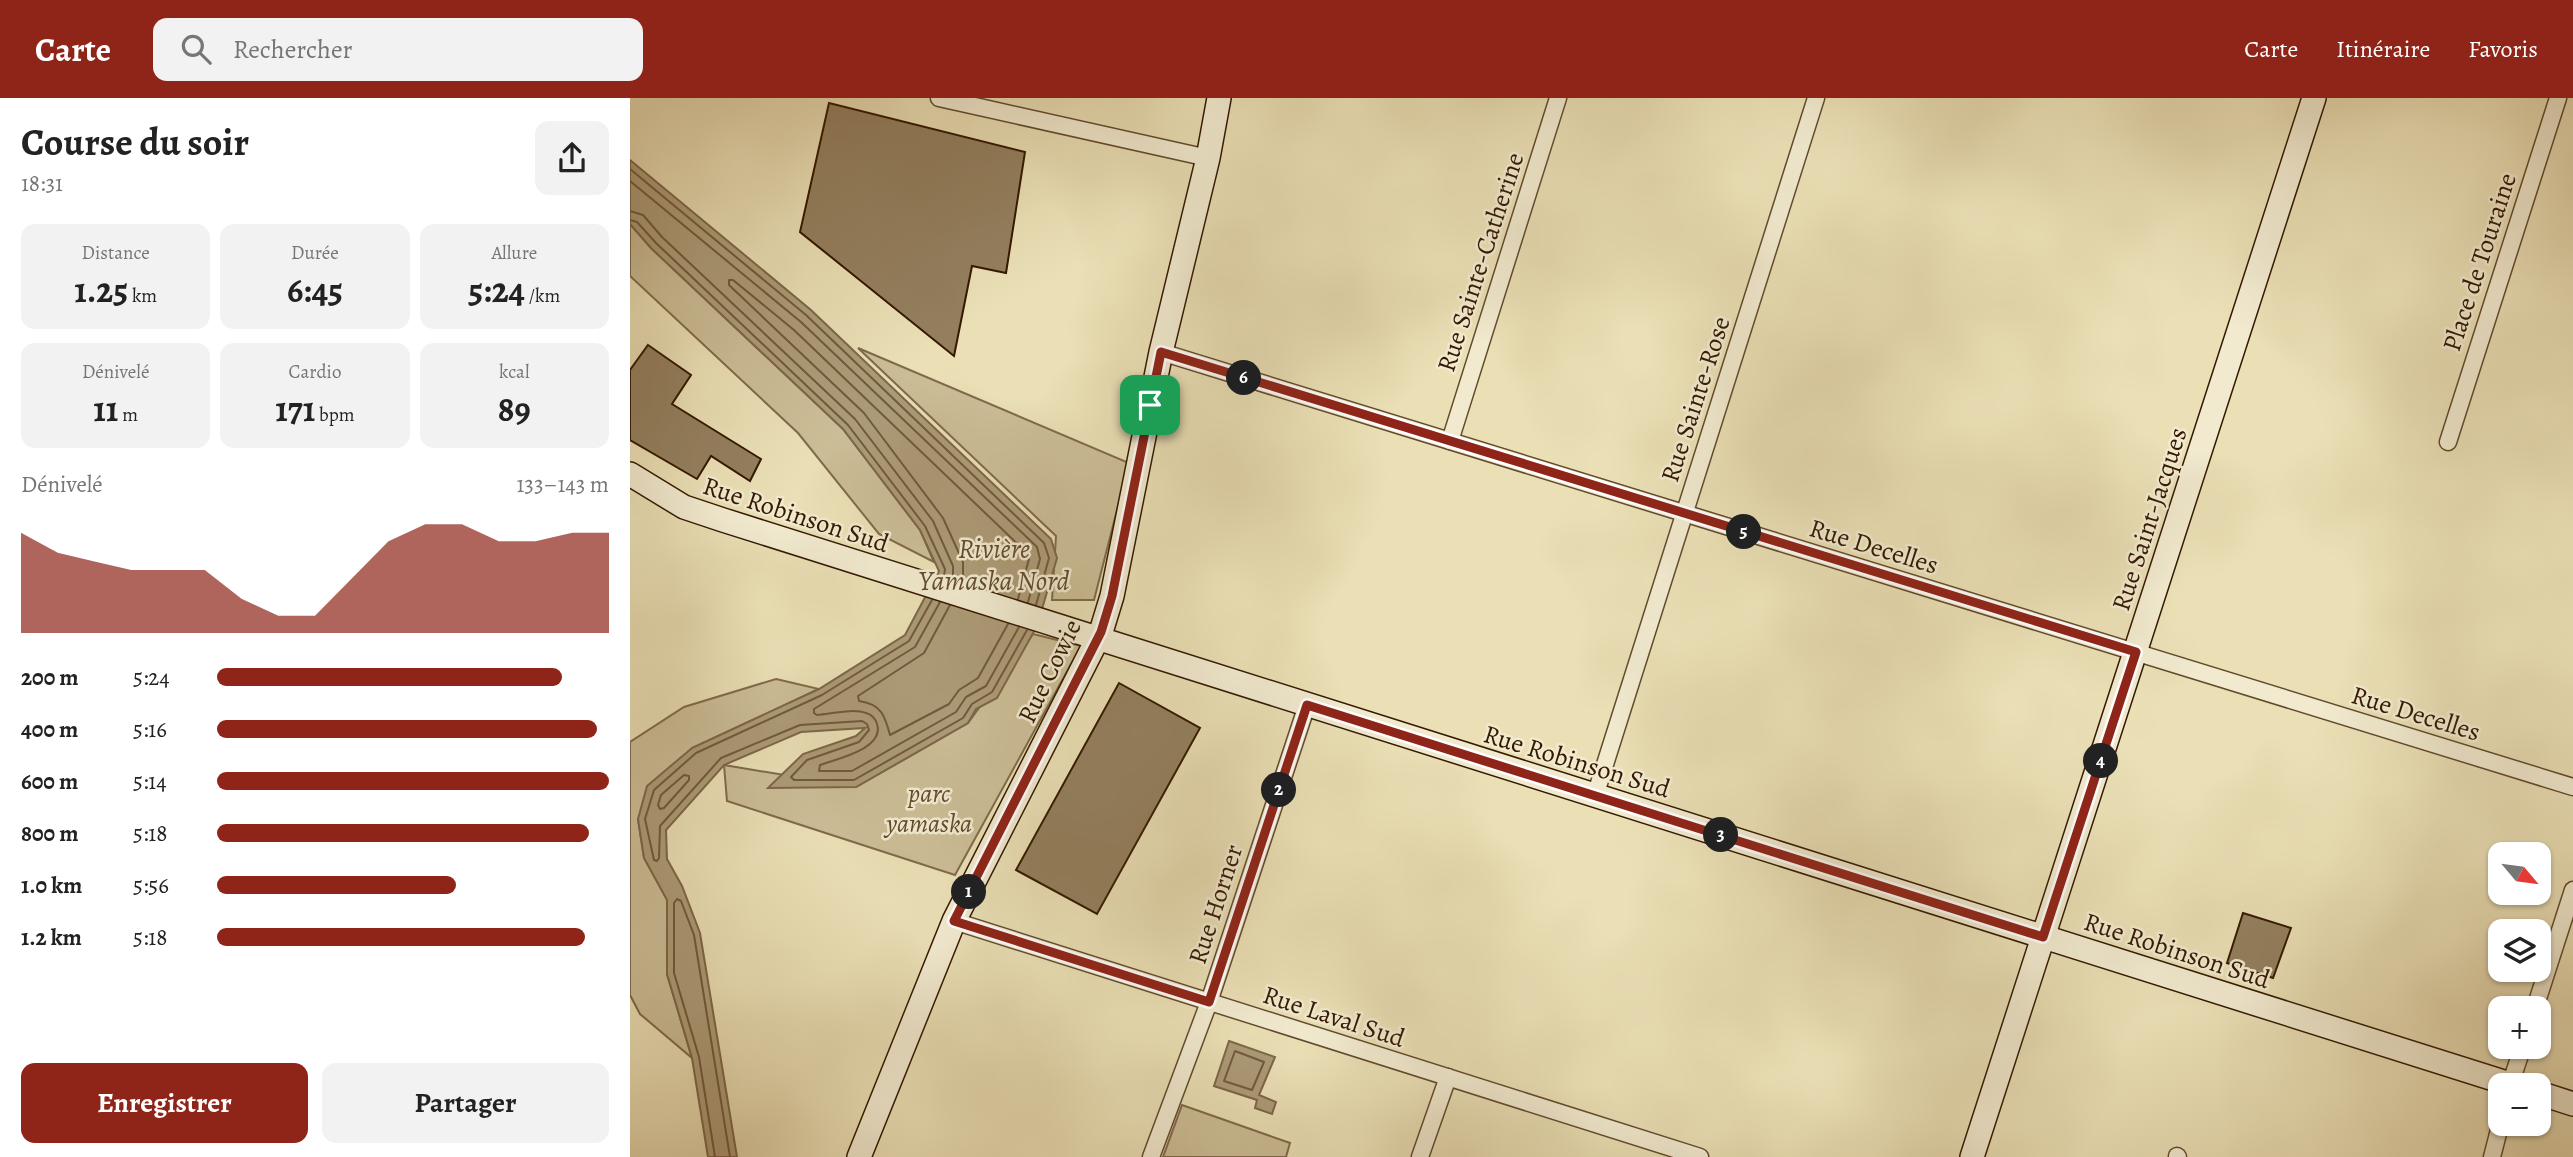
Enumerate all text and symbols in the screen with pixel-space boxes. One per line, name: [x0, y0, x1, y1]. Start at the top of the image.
search box: [153, 18, 643, 81]
text: Carte: [35, 27, 111, 72]
icon: search: [177, 30, 215, 68]
text: Rechercher: [233, 32, 353, 67]
text: Carte: [2244, 33, 2298, 65]
text: Itinéraire: [2336, 33, 2430, 65]
text: Favoris: [2468, 33, 2538, 65]
text: Course du soir: [21, 116, 249, 168]
button: share: [535, 121, 609, 195]
street label: Rue Sainte-Catherine: [1428, 148, 1532, 376]
text: 18:31: [21, 168, 63, 199]
street label: Place de Touraine: [2434, 168, 2525, 356]
text: Distance: [82, 240, 150, 266]
text: Durée: [291, 240, 339, 266]
text: Allure: [491, 240, 537, 266]
text: 1.25: [74, 266, 128, 314]
text: 6:45: [287, 266, 343, 314]
text: 5:24: [468, 266, 525, 314]
text: km: [128, 283, 157, 309]
text: /km: [525, 283, 560, 309]
street label: Rue Sainte-Rose: [1652, 312, 1739, 487]
text: Dénivelé: [82, 359, 149, 385]
text: Cardio: [289, 359, 341, 385]
text: kcal: [499, 359, 530, 385]
pin: 6: [1226, 360, 1262, 396]
text: 6: [1239, 364, 1248, 390]
pin: [1120, 375, 1180, 435]
text: 11: [93, 385, 118, 433]
text: 171: [275, 385, 315, 433]
text: 89: [498, 385, 531, 433]
icon: arrive: [1131, 386, 1169, 424]
text: m: [118, 402, 138, 428]
text: bpm: [315, 402, 355, 428]
street label: Rue Saint-Jacques: [2103, 423, 2196, 615]
street label: Rue Robinson Sud: [698, 468, 893, 561]
text: Dénivelé: [21, 469, 103, 500]
text: 133–143 m: [516, 469, 609, 500]
street label: Rue Decelles: [1805, 510, 1943, 583]
pin: 5: [1726, 514, 1762, 550]
text: 5: [1739, 518, 1748, 544]
water label: Rivière Yamaska Nord: [918, 530, 1070, 600]
street label: Rue Cowie: [1009, 613, 1090, 729]
text: 200 m: [21, 662, 79, 693]
text: 5:24: [133, 662, 170, 693]
street label: Rue Decelles: [2347, 677, 2485, 750]
text: 400 m: [21, 714, 78, 745]
text: 5:16: [133, 714, 167, 745]
street label: Rue Robinson Sud: [1479, 716, 1674, 806]
pin: 4: [2084, 744, 2118, 778]
text: 4: [2096, 747, 2105, 773]
text: 600 m: [21, 766, 78, 797]
text: 5:14: [133, 766, 167, 797]
pin: 2: [1262, 772, 1296, 808]
park label: parc yamaska: [883, 776, 972, 841]
text: 2: [1274, 776, 1283, 802]
text: 800 m: [21, 818, 78, 849]
text: 5:18: [133, 818, 167, 849]
pin: 3: [1704, 818, 1738, 852]
text: 3: [1716, 821, 1725, 847]
street label: Rue Horner: [1180, 840, 1251, 968]
north arrow: [2488, 842, 2552, 905]
map controls: [2488, 842, 2551, 1136]
text: 1.0 km: [21, 870, 82, 901]
text: 5:56: [133, 870, 169, 901]
pin: 1: [952, 874, 986, 910]
text: 1: [965, 878, 972, 904]
street label: Rue Robinson Sud: [2079, 904, 2274, 997]
button: layers: [2488, 919, 2551, 982]
text: 1.2 km: [21, 922, 82, 953]
text: 5:18: [133, 922, 167, 953]
street label: Rue Laval Sud: [1258, 977, 1409, 1056]
button: +: [2488, 996, 2551, 1059]
button: Enregistrer: [21, 1063, 308, 1143]
button: Partager: [322, 1063, 609, 1143]
button: −: [2488, 1073, 2551, 1136]

